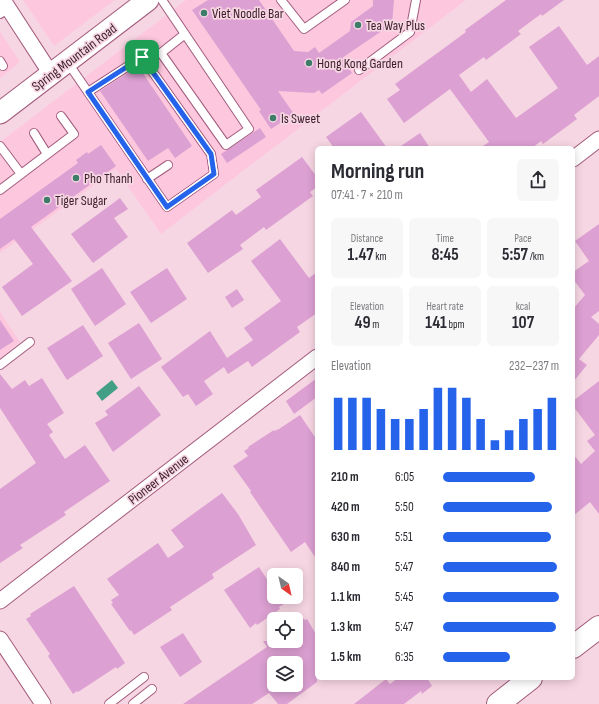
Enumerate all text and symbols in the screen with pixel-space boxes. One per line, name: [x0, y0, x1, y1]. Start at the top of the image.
place label: Viet Noodle Bar: [212, 5, 284, 22]
marker: Viet Noodle Bar: [199, 8, 209, 18]
place label: Tea Way Plus: [366, 17, 425, 34]
street label: Spring Mountain Road: [28, 20, 120, 95]
marker: Tea Way Plus: [353, 20, 363, 30]
pin: [125, 40, 159, 74]
icon: arrive: [131, 46, 153, 68]
place label: Hong Kong Garden: [317, 55, 403, 72]
marker: Hong Kong Garden: [304, 58, 314, 68]
place label: Is Sweet: [281, 110, 320, 127]
marker: Is Sweet: [268, 113, 278, 123]
text: Morning run: [331, 158, 424, 185]
button: share: [517, 159, 559, 201]
place label: Pho Thanh: [84, 170, 133, 187]
marker: Pho Thanh: [71, 173, 81, 183]
text: 07:41 · 7 × 210 m: [331, 187, 403, 203]
place label: Tiger Sugar: [55, 192, 107, 209]
marker: Tiger Sugar: [42, 195, 52, 205]
text: Distance: [351, 232, 383, 245]
text: Time: [436, 232, 454, 245]
text: Pace: [514, 232, 532, 245]
text: 1.47: [347, 245, 374, 265]
text: 8:45: [431, 245, 459, 265]
text: 5:57: [502, 245, 528, 265]
text: km: [374, 250, 387, 263]
text: /km: [528, 250, 544, 263]
text: Elevation: [350, 300, 384, 313]
text: Heart rate: [426, 300, 464, 313]
text: kcal: [516, 300, 530, 313]
text: 49: [355, 313, 371, 333]
text: 141: [425, 313, 447, 333]
text: 107: [512, 313, 534, 333]
text: m: [371, 318, 379, 331]
text: bpm: [447, 318, 465, 331]
text: Elevation: [331, 358, 371, 374]
text: 232–237 m: [509, 358, 559, 374]
street label: Pioneer Avenue: [125, 451, 192, 508]
text: 210 m: [331, 469, 359, 485]
text: 6:05: [395, 469, 414, 485]
text: 420 m: [331, 499, 360, 515]
text: 5:50: [395, 499, 414, 515]
text: 630 m: [331, 529, 360, 545]
text: 5:51: [395, 529, 412, 545]
text: 840 m: [331, 559, 360, 575]
text: 5:47: [395, 559, 413, 575]
north arrow: [267, 568, 303, 604]
map controls: [267, 568, 303, 692]
text: 1.1 km: [331, 589, 361, 605]
text: 5:45: [395, 589, 413, 605]
button: locate: [267, 612, 303, 648]
text: 1.3 km: [331, 619, 361, 635]
text: 5:47: [395, 619, 413, 635]
text: 1.5 km: [331, 649, 361, 665]
text: 6:35: [395, 649, 414, 665]
button: layers: [267, 656, 303, 692]

